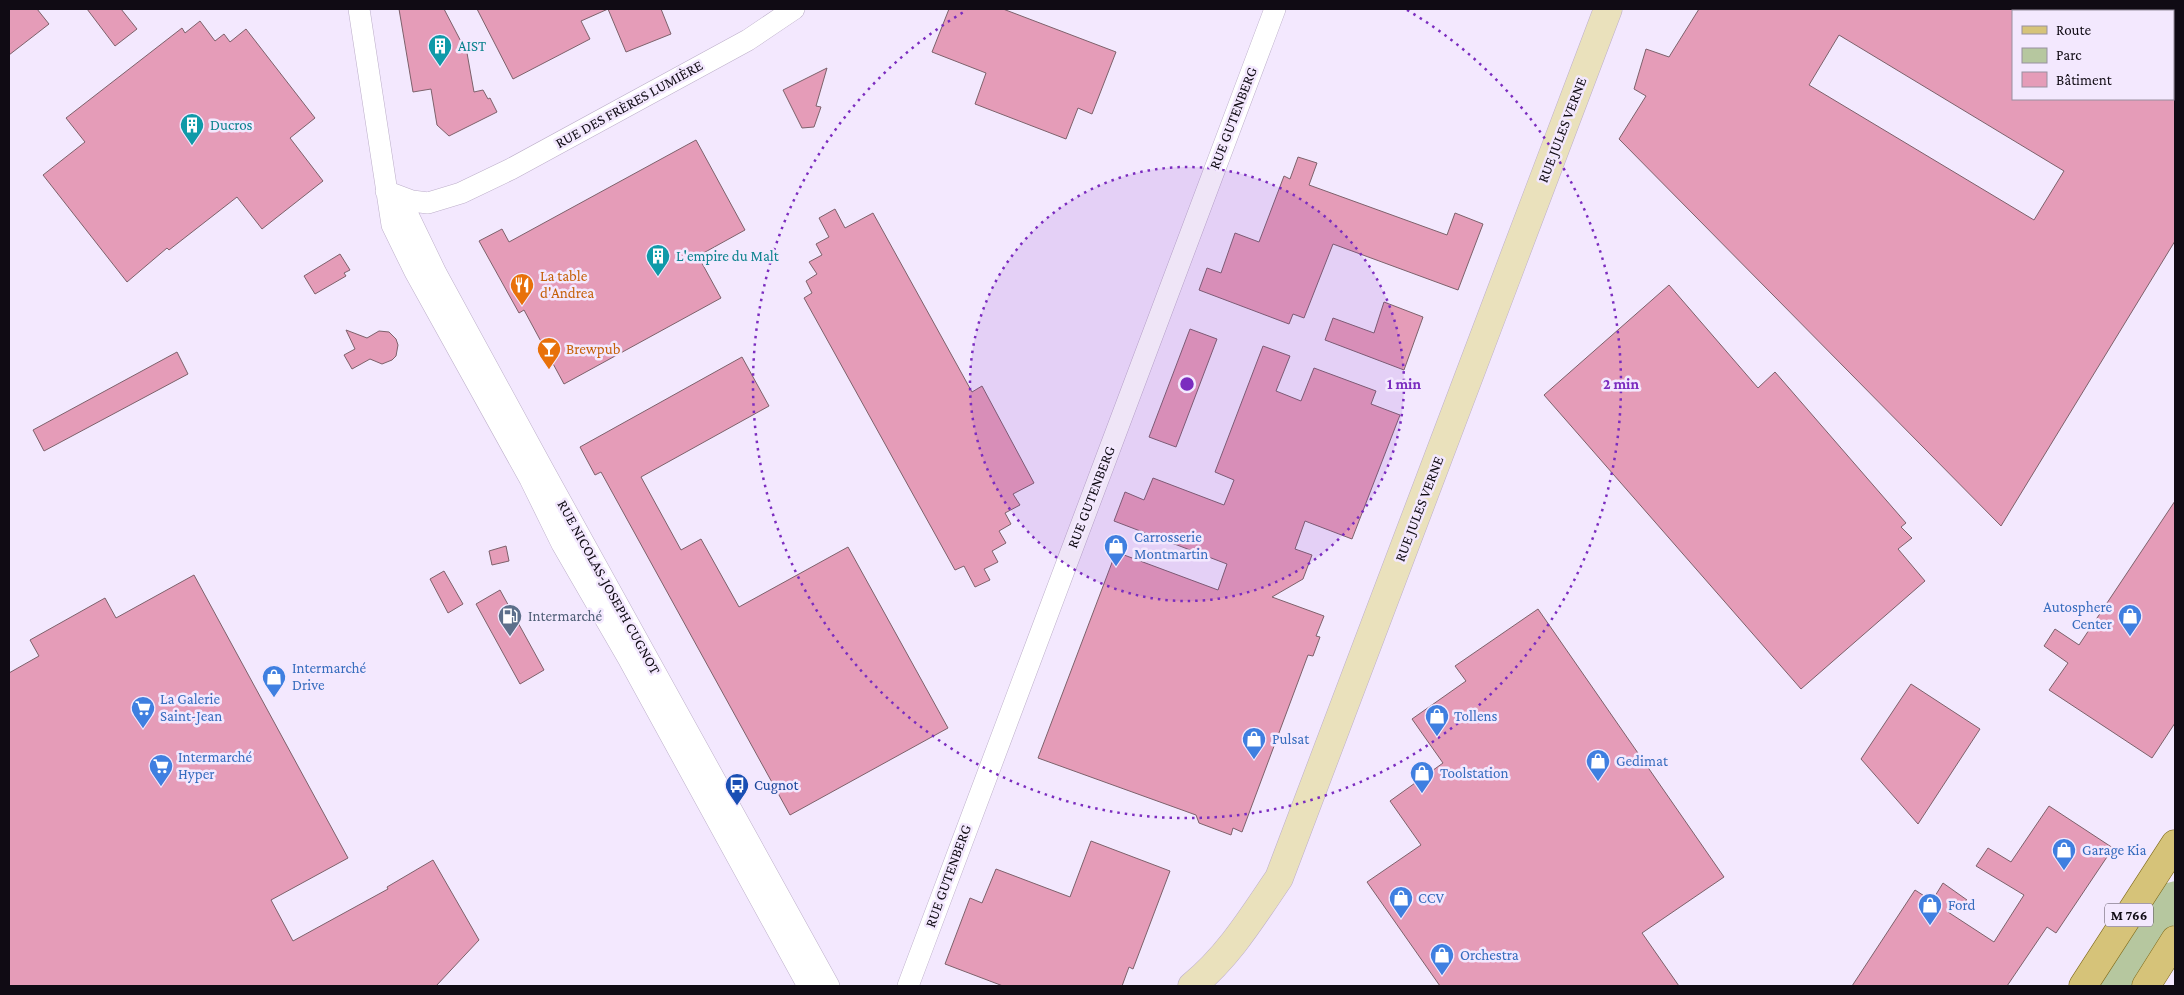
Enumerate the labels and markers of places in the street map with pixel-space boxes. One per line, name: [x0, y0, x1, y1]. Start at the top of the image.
building icon: AIST: [427, 33, 453, 67]
place label: AIST: [458, 38, 486, 54]
building icon: Ducros: [179, 112, 205, 146]
place label: Ducros: [210, 117, 253, 133]
building icon: L'empire du Malt: [645, 243, 671, 277]
place label: L'empire du Malt: [676, 248, 780, 265]
place label: La table d'Andrea: [540, 268, 594, 301]
restaurant icon: La table d'Andrea: [509, 272, 535, 306]
bar icon: Brewpub: [536, 336, 562, 370]
place label: Brewpub: [566, 341, 621, 358]
centre of rings: [1178, 375, 1196, 393]
place label: Carrosserie Montmartin: [1134, 529, 1208, 562]
shop icon: Carrosserie Montmartin: [1103, 533, 1129, 567]
place label: Autosphere Center: [2043, 599, 2113, 632]
fuel station icon: Intermarché: [497, 603, 523, 637]
shop icon: Autosphere Center: [2117, 603, 2143, 637]
place label: Intermarché: [528, 608, 603, 624]
place label: Intermarché Drive: [292, 660, 367, 693]
shop icon: Intermarché Drive: [261, 664, 287, 698]
place label: La Galerie Saint-Jean: [160, 691, 222, 725]
supermarket icon: La Galerie Saint-Jean: [130, 695, 156, 729]
shop icon: Tollens: [1424, 703, 1450, 737]
place label: Tollens: [1454, 708, 1498, 724]
shop icon: Pulsat: [1241, 726, 1267, 760]
place label: Pulsat: [1272, 731, 1310, 747]
shop icon: Gedimat: [1585, 748, 1611, 782]
place label: Intermarché Hyper: [178, 749, 253, 783]
supermarket icon: Intermarché Hyper: [148, 753, 174, 787]
place label: Gedimat: [1616, 753, 1669, 769]
shop icon: Toolstation: [1409, 760, 1435, 794]
place label: Toolstation: [1440, 765, 1509, 781]
bus stop icon: Cugnot: [724, 772, 750, 806]
place label: Cugnot: [754, 777, 799, 794]
shop icon: Garage Kia: [2051, 837, 2077, 871]
place label: Garage Kia: [2082, 842, 2147, 859]
shop icon: CCV: [1388, 885, 1414, 919]
place label: CCV: [1418, 890, 1445, 906]
shop icon: Ford: [1917, 892, 1943, 926]
place label: Ford: [1948, 897, 1976, 913]
shop icon: Orchestra: [1429, 942, 1455, 976]
place label: Orchestra: [1460, 947, 1519, 963]

